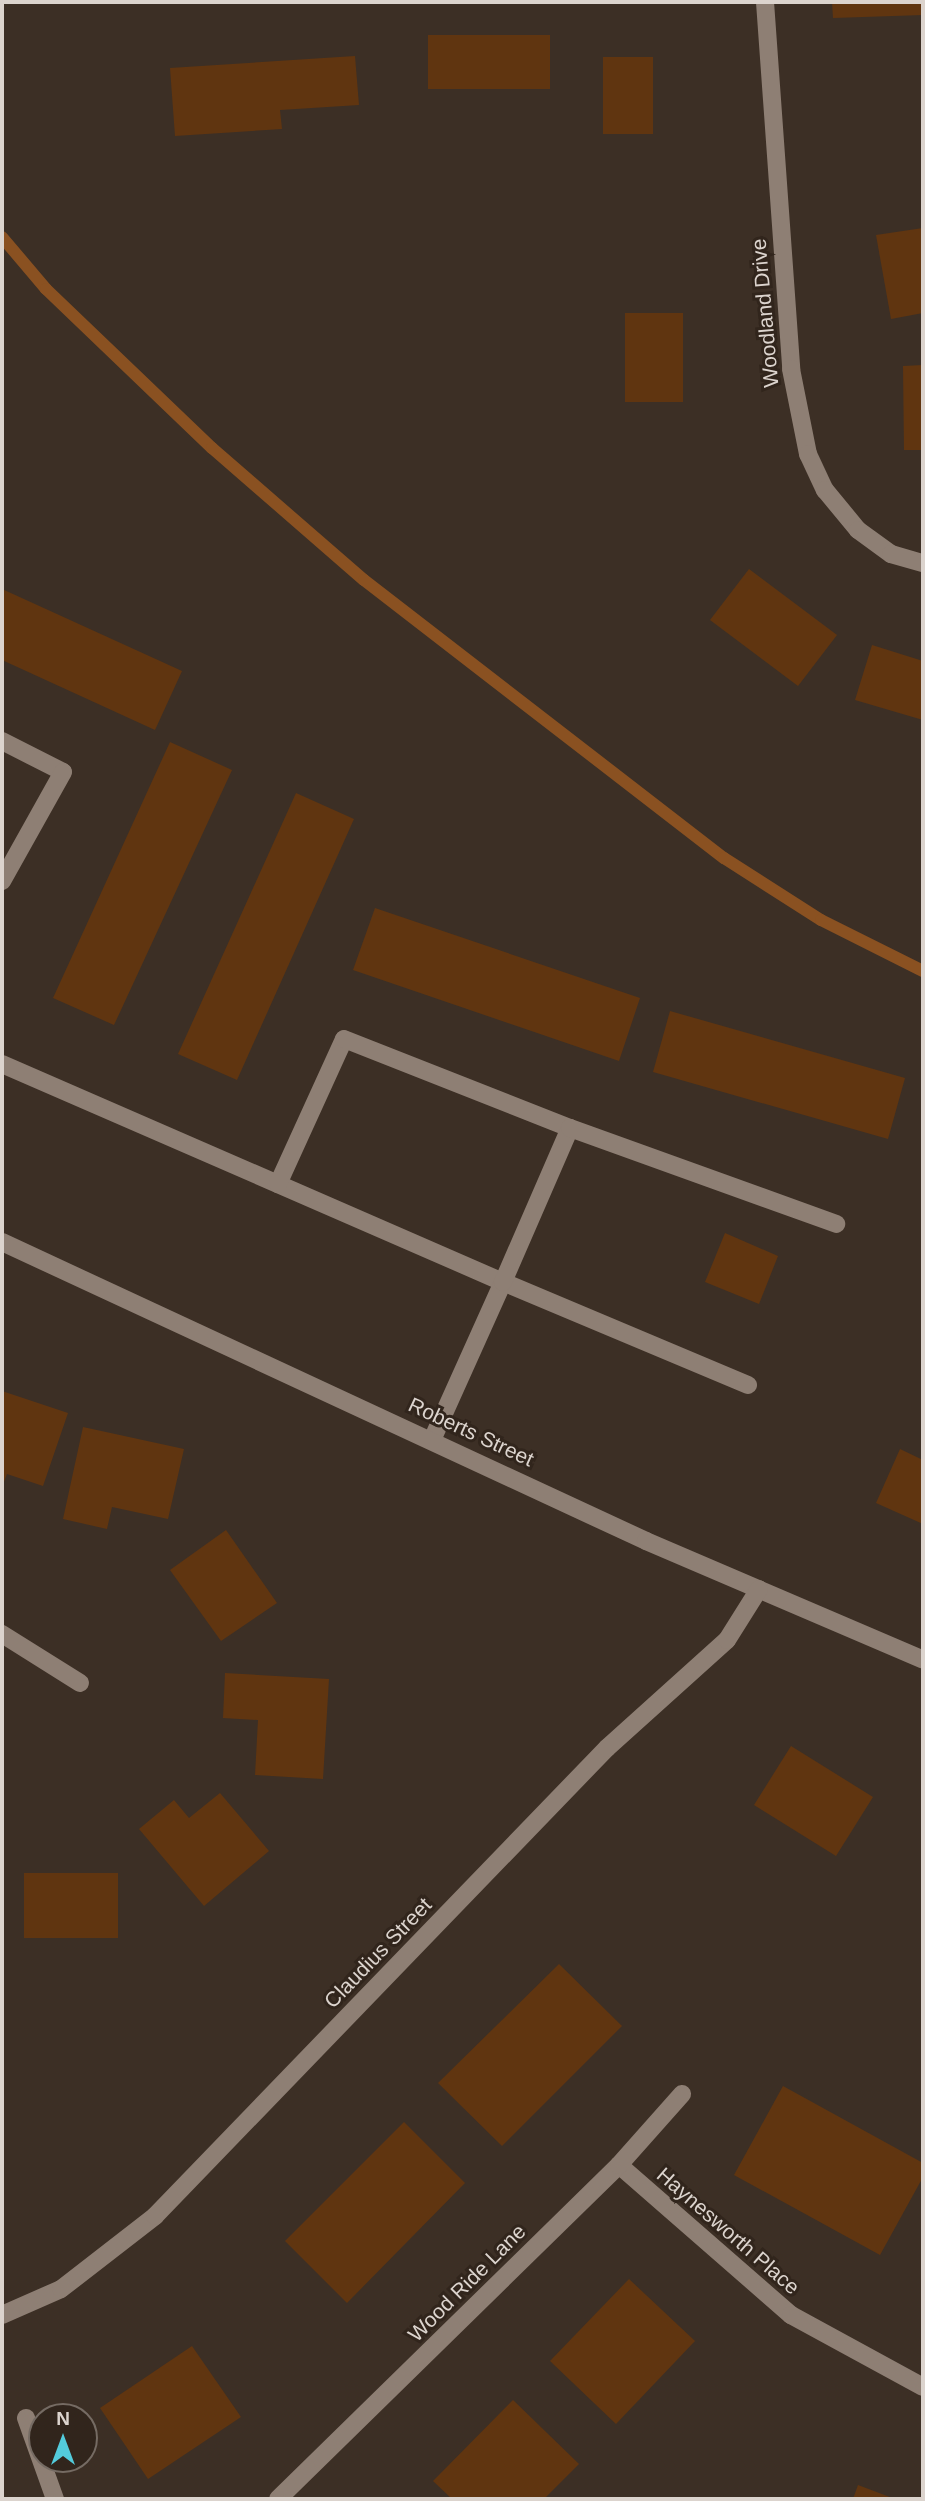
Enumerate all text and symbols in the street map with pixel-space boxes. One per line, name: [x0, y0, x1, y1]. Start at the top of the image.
street label: Woodland Drive: [746, 238, 784, 388]
street label: Roberts Street: [404, 1392, 538, 1472]
street label: Claudius Street: [319, 1893, 437, 2013]
street label: Haynesworth Place: [651, 2162, 805, 2300]
street label: Wood Ride Lane: [403, 2219, 531, 2347]
north arrow: [28, 2403, 98, 2473]
text: N: [56, 2408, 70, 2429]

